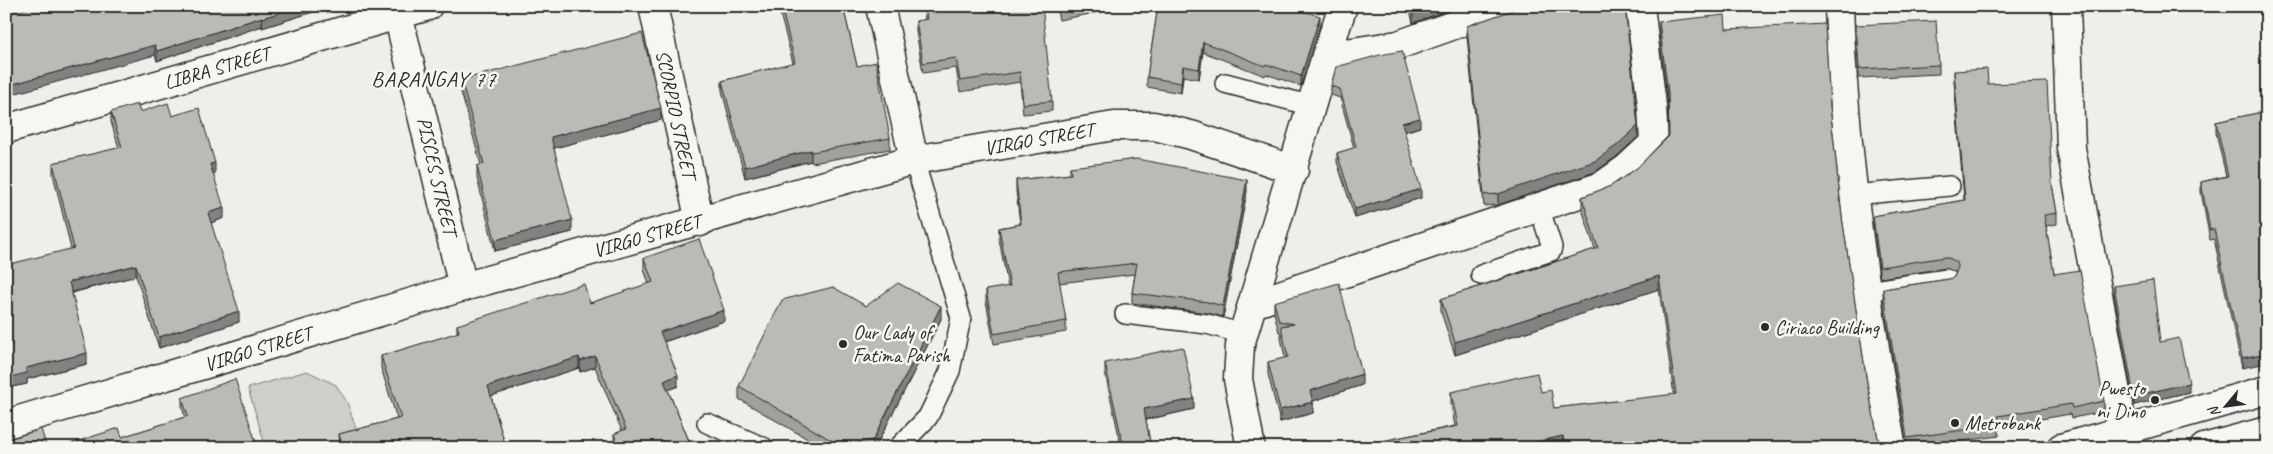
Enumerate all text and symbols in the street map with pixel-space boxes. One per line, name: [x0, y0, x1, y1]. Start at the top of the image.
street label: LIBRA STREET: [161, 40, 276, 95]
street label: SCORPIO STREET: [650, 48, 703, 185]
district label: BARANGAY 77: [371, 65, 497, 93]
street label: PISCES STREET: [411, 115, 464, 242]
street label: VIRGO STREET: [982, 116, 1100, 161]
street label: VIRGO STREET: [590, 208, 707, 263]
place label: Ciriaco Building: [1775, 315, 1881, 340]
street label: VIRGO STREET: [201, 320, 318, 377]
place label: Our Lady of Fatima Parish: [853, 320, 951, 368]
marker: Ciriaco Building: [1759, 321, 1771, 333]
marker: Our Lady of Fatima Parish: [837, 338, 849, 350]
place label: Pwesto ni Dino: [2096, 376, 2147, 424]
north arrow: [2200, 382, 2250, 432]
marker: Pwesto ni Dino: [2149, 394, 2161, 406]
text: N: [2204, 402, 2225, 420]
place label: Metrobank: [1965, 411, 2042, 436]
marker: Metrobank: [1949, 417, 1961, 429]

